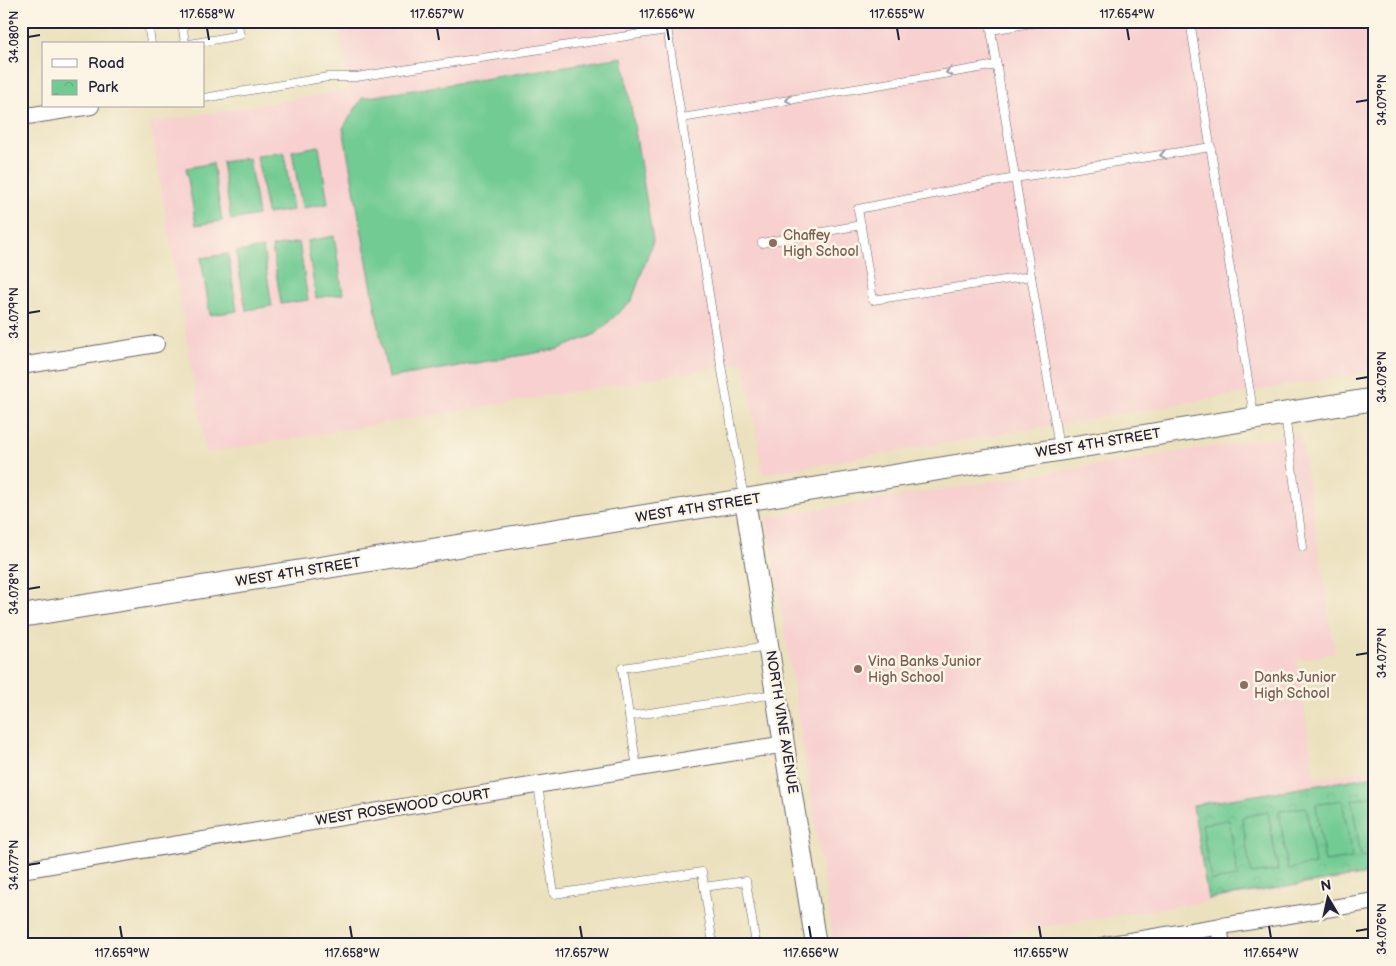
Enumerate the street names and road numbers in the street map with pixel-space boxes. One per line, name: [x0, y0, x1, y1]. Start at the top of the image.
street label: WEST 4TH STREET: [1034, 425, 1162, 461]
street label: WEST 4TH STREET: [634, 490, 762, 526]
street label: WEST 4TH STREET: [234, 554, 362, 590]
street label: NORTH VINE AVENUE: [762, 649, 802, 795]
street label: WEST ROSEWOOD COURT: [314, 785, 492, 829]

